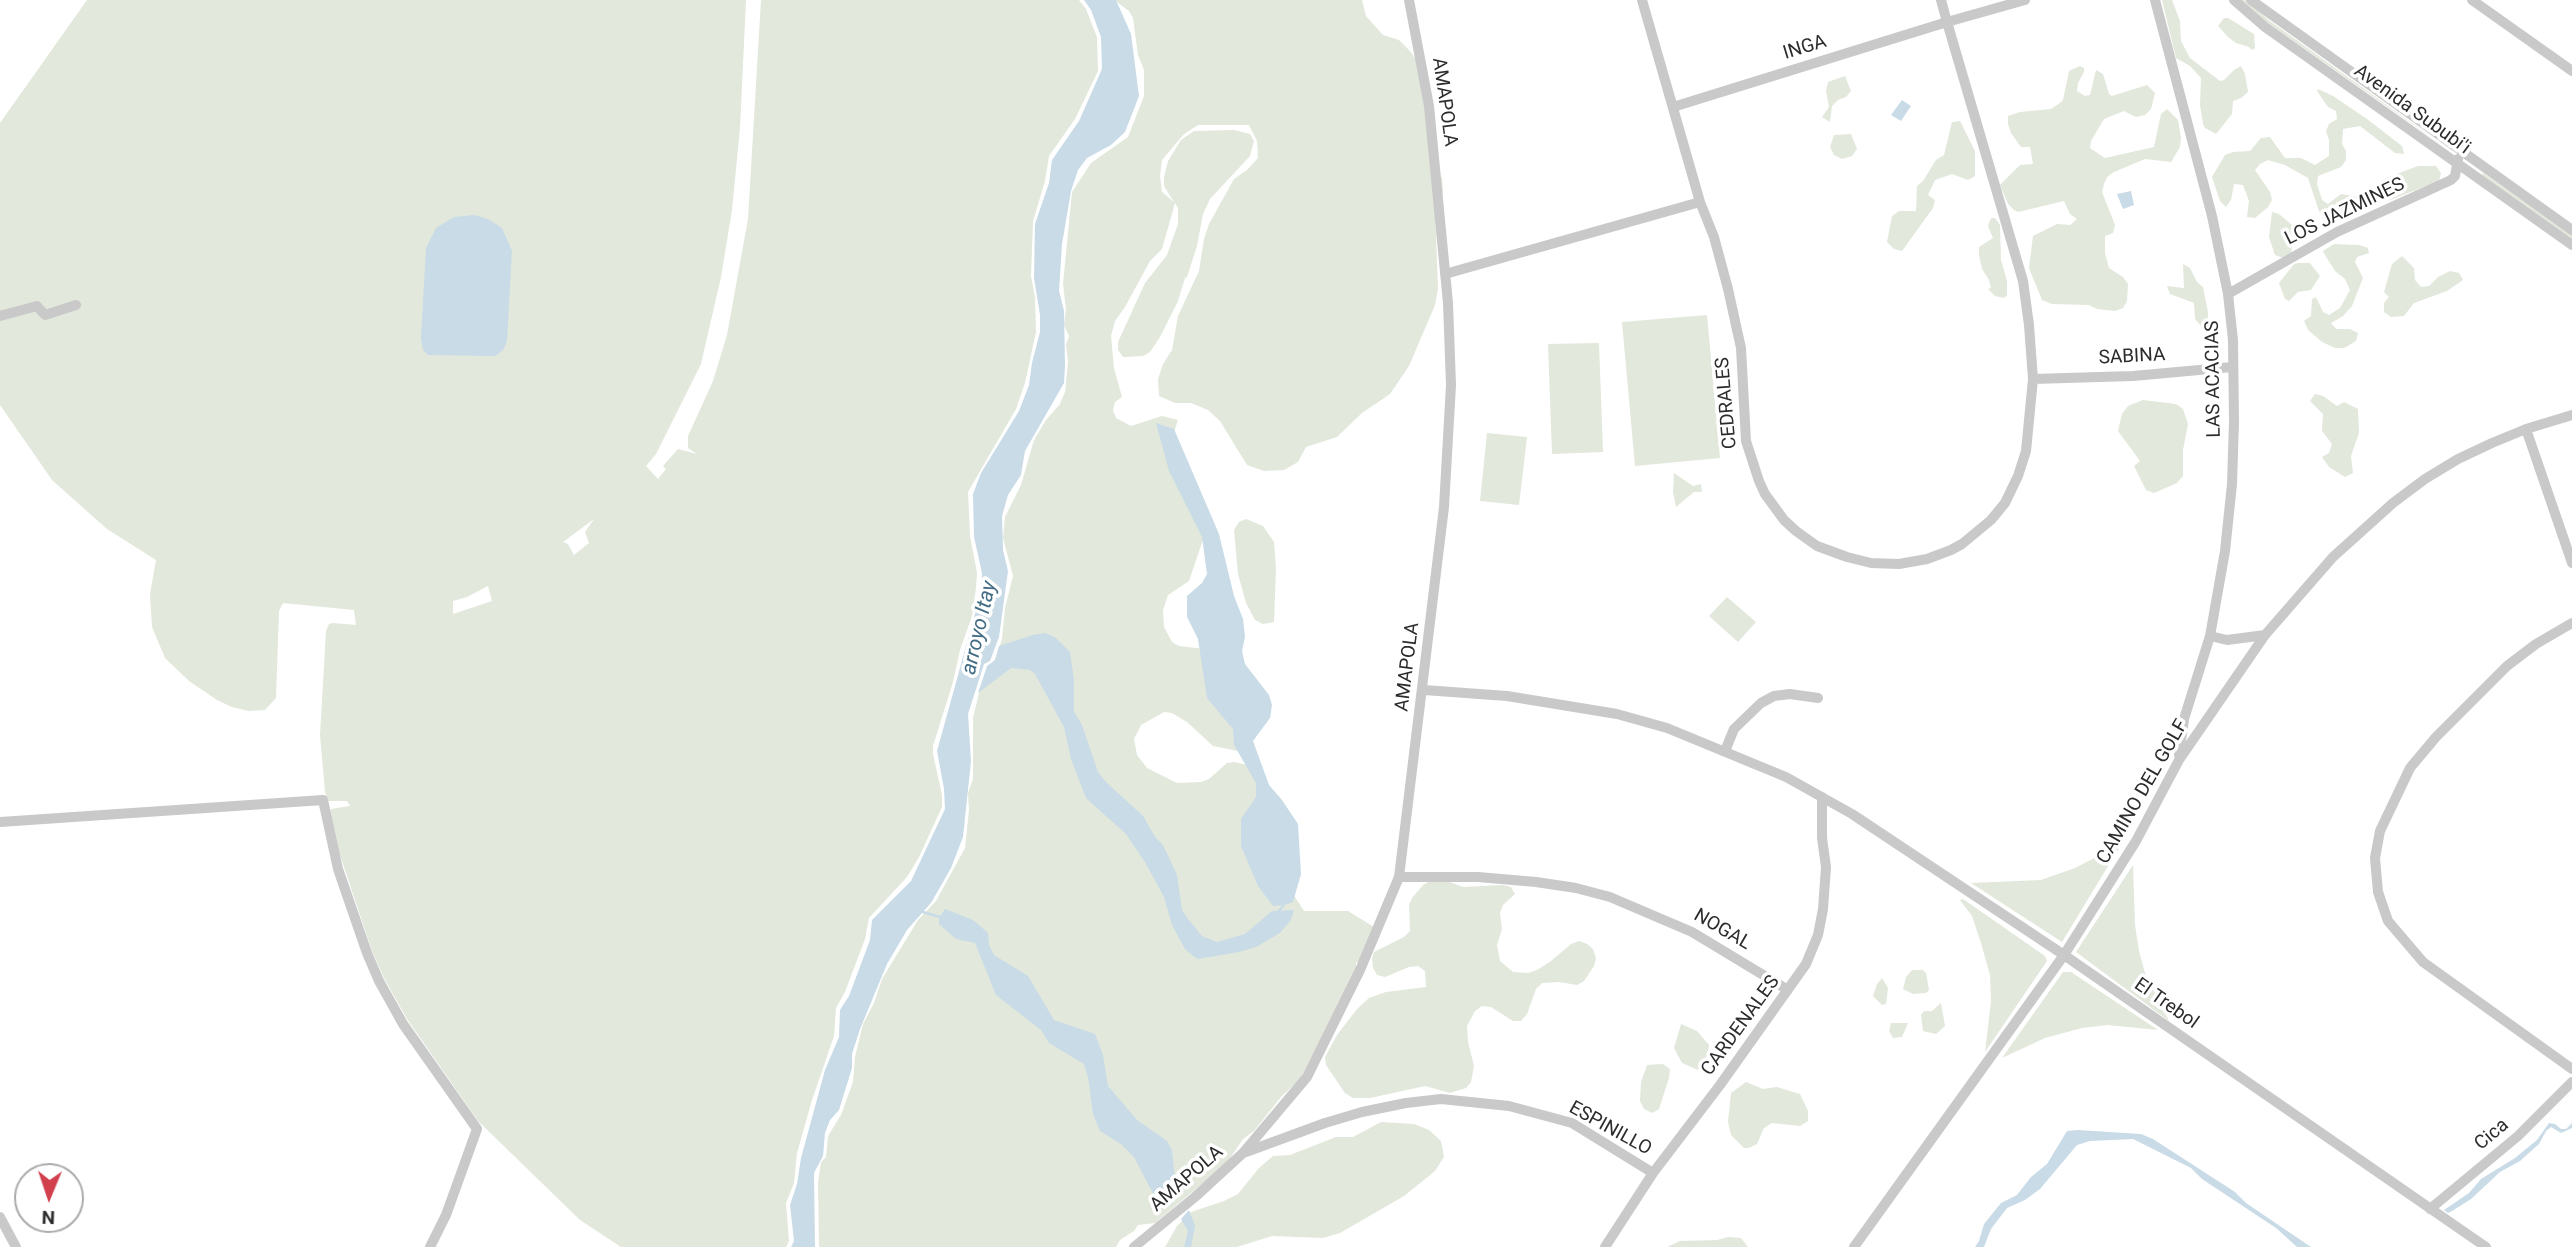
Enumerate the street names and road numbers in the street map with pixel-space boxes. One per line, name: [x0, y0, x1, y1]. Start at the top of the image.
street label: INGA: [1781, 31, 1829, 65]
street label: AMAPOLA: [1426, 56, 1462, 148]
street label: Avenida Sububi'i: [2349, 60, 2475, 160]
street label: LOS JAZMINES: [2282, 173, 2408, 251]
street label: LAS ACACIAS: [2202, 320, 2226, 438]
street label: SABINA: [2098, 344, 2166, 370]
street label: CEDRALES: [1712, 356, 1742, 450]
street label: AMAPOLA: [1391, 621, 1425, 713]
street label: CAMINO DEL GOLF: [2092, 716, 2194, 868]
street label: NOGAL: [1689, 905, 1755, 955]
street label: CARDENALES: [1697, 972, 1785, 1080]
street label: El Trebol: [2129, 974, 2203, 1034]
street label: ESPINILLO: [1565, 1097, 1655, 1161]
street label: Cica: [2470, 1114, 2514, 1156]
street label: AMAPOLA: [1146, 1141, 1228, 1217]

